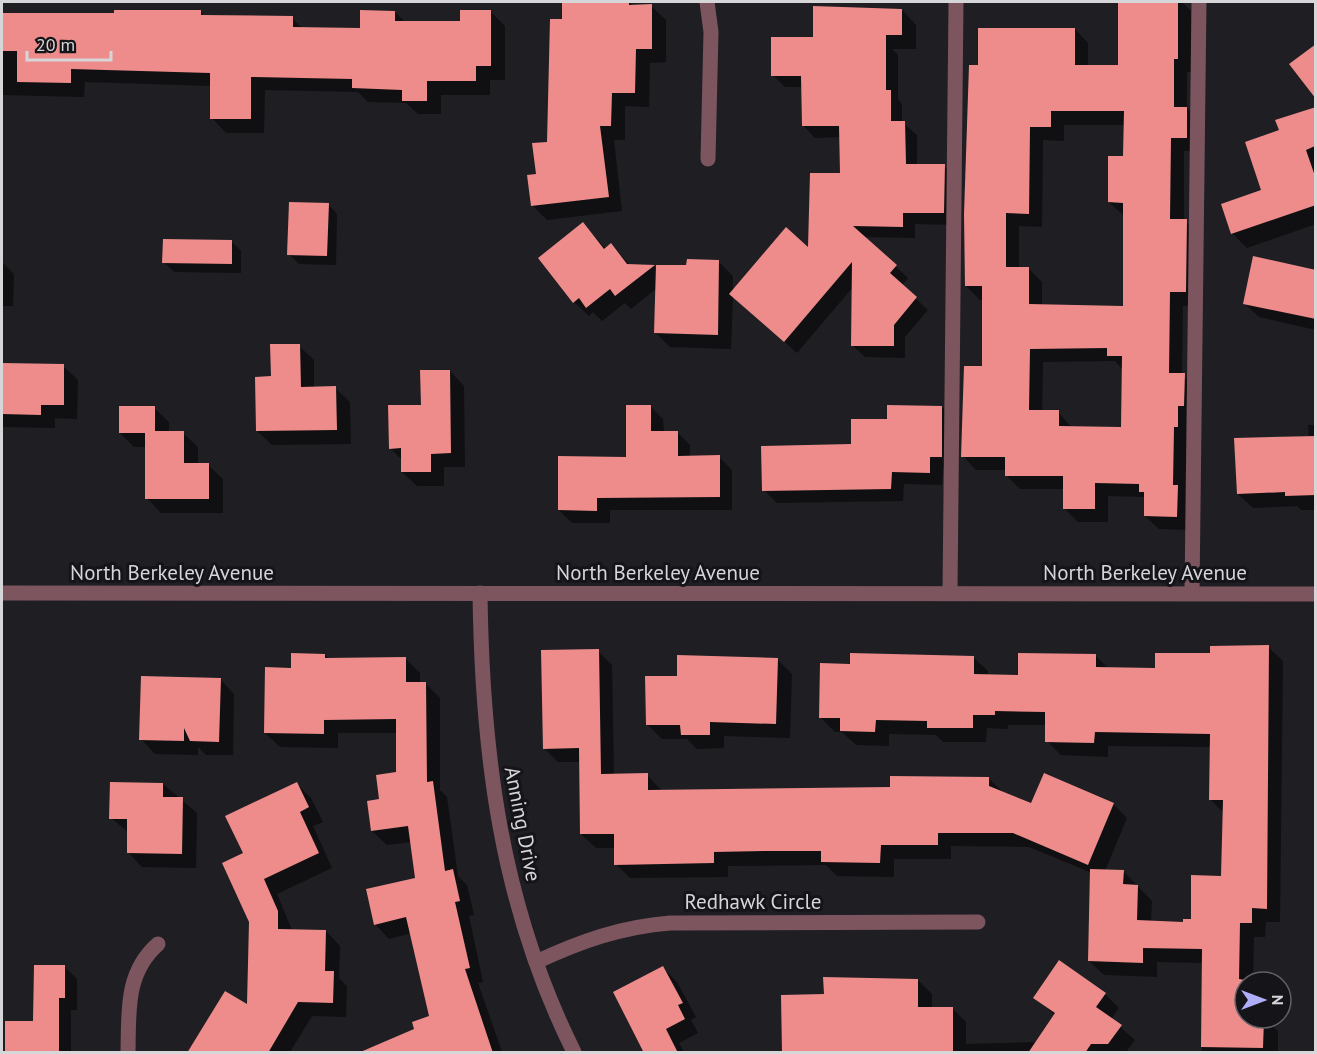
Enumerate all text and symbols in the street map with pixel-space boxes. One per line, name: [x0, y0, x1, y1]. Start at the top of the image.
scale bar: [27, 24, 111, 62]
text: 20 m: [36, 33, 75, 56]
street label: North Berkeley Avenue: [70, 559, 274, 586]
street label: North Berkeley Avenue: [556, 559, 760, 586]
street label: North Berkeley Avenue: [1043, 559, 1247, 586]
street label: Anning Drive: [499, 764, 547, 884]
street label: Redhawk Circle: [685, 888, 821, 915]
north arrow: [1233, 970, 1293, 1030]
text: N: [1268, 995, 1288, 1005]

